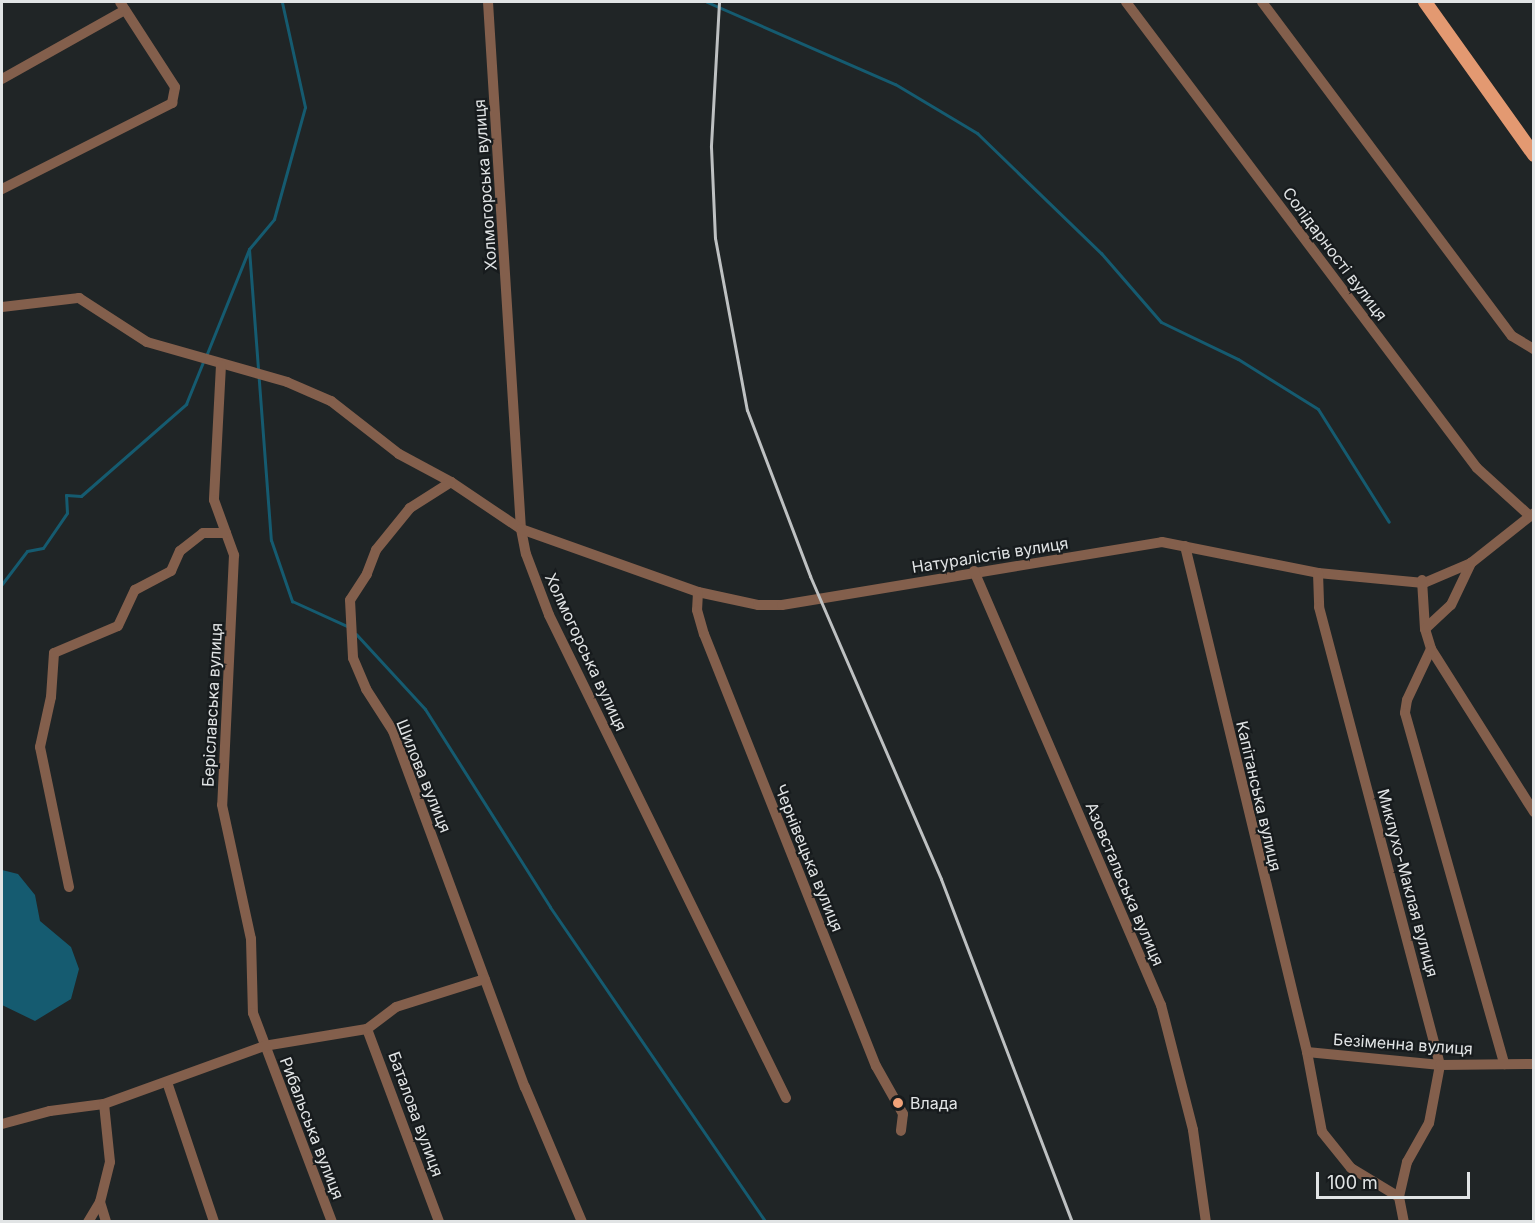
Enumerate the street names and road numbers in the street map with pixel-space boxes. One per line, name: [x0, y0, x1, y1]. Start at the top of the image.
street label: Холмогорська вулиця: [469, 99, 501, 271]
street label: Солідарності вулиця: [1279, 184, 1391, 324]
street label: Натуралістів вулиця: [910, 533, 1070, 577]
street label: Холмогорська вулиця: [541, 570, 631, 734]
street label: Беріславська вулиця: [198, 622, 226, 788]
street label: Шилова вулиця: [393, 717, 455, 835]
street label: Капітанська вулиця: [1232, 719, 1286, 873]
street label: Чернівецька вулиця: [771, 782, 847, 934]
street label: Миклухо-Маклая вулиця: [1374, 787, 1442, 979]
street label: Азовстальська вулиця: [1082, 799, 1168, 969]
street label: Безіменна вулиця: [1333, 1030, 1473, 1058]
street label: Баталова вулиця: [384, 1049, 448, 1179]
street label: Рибальська вулиця: [276, 1054, 348, 1202]

